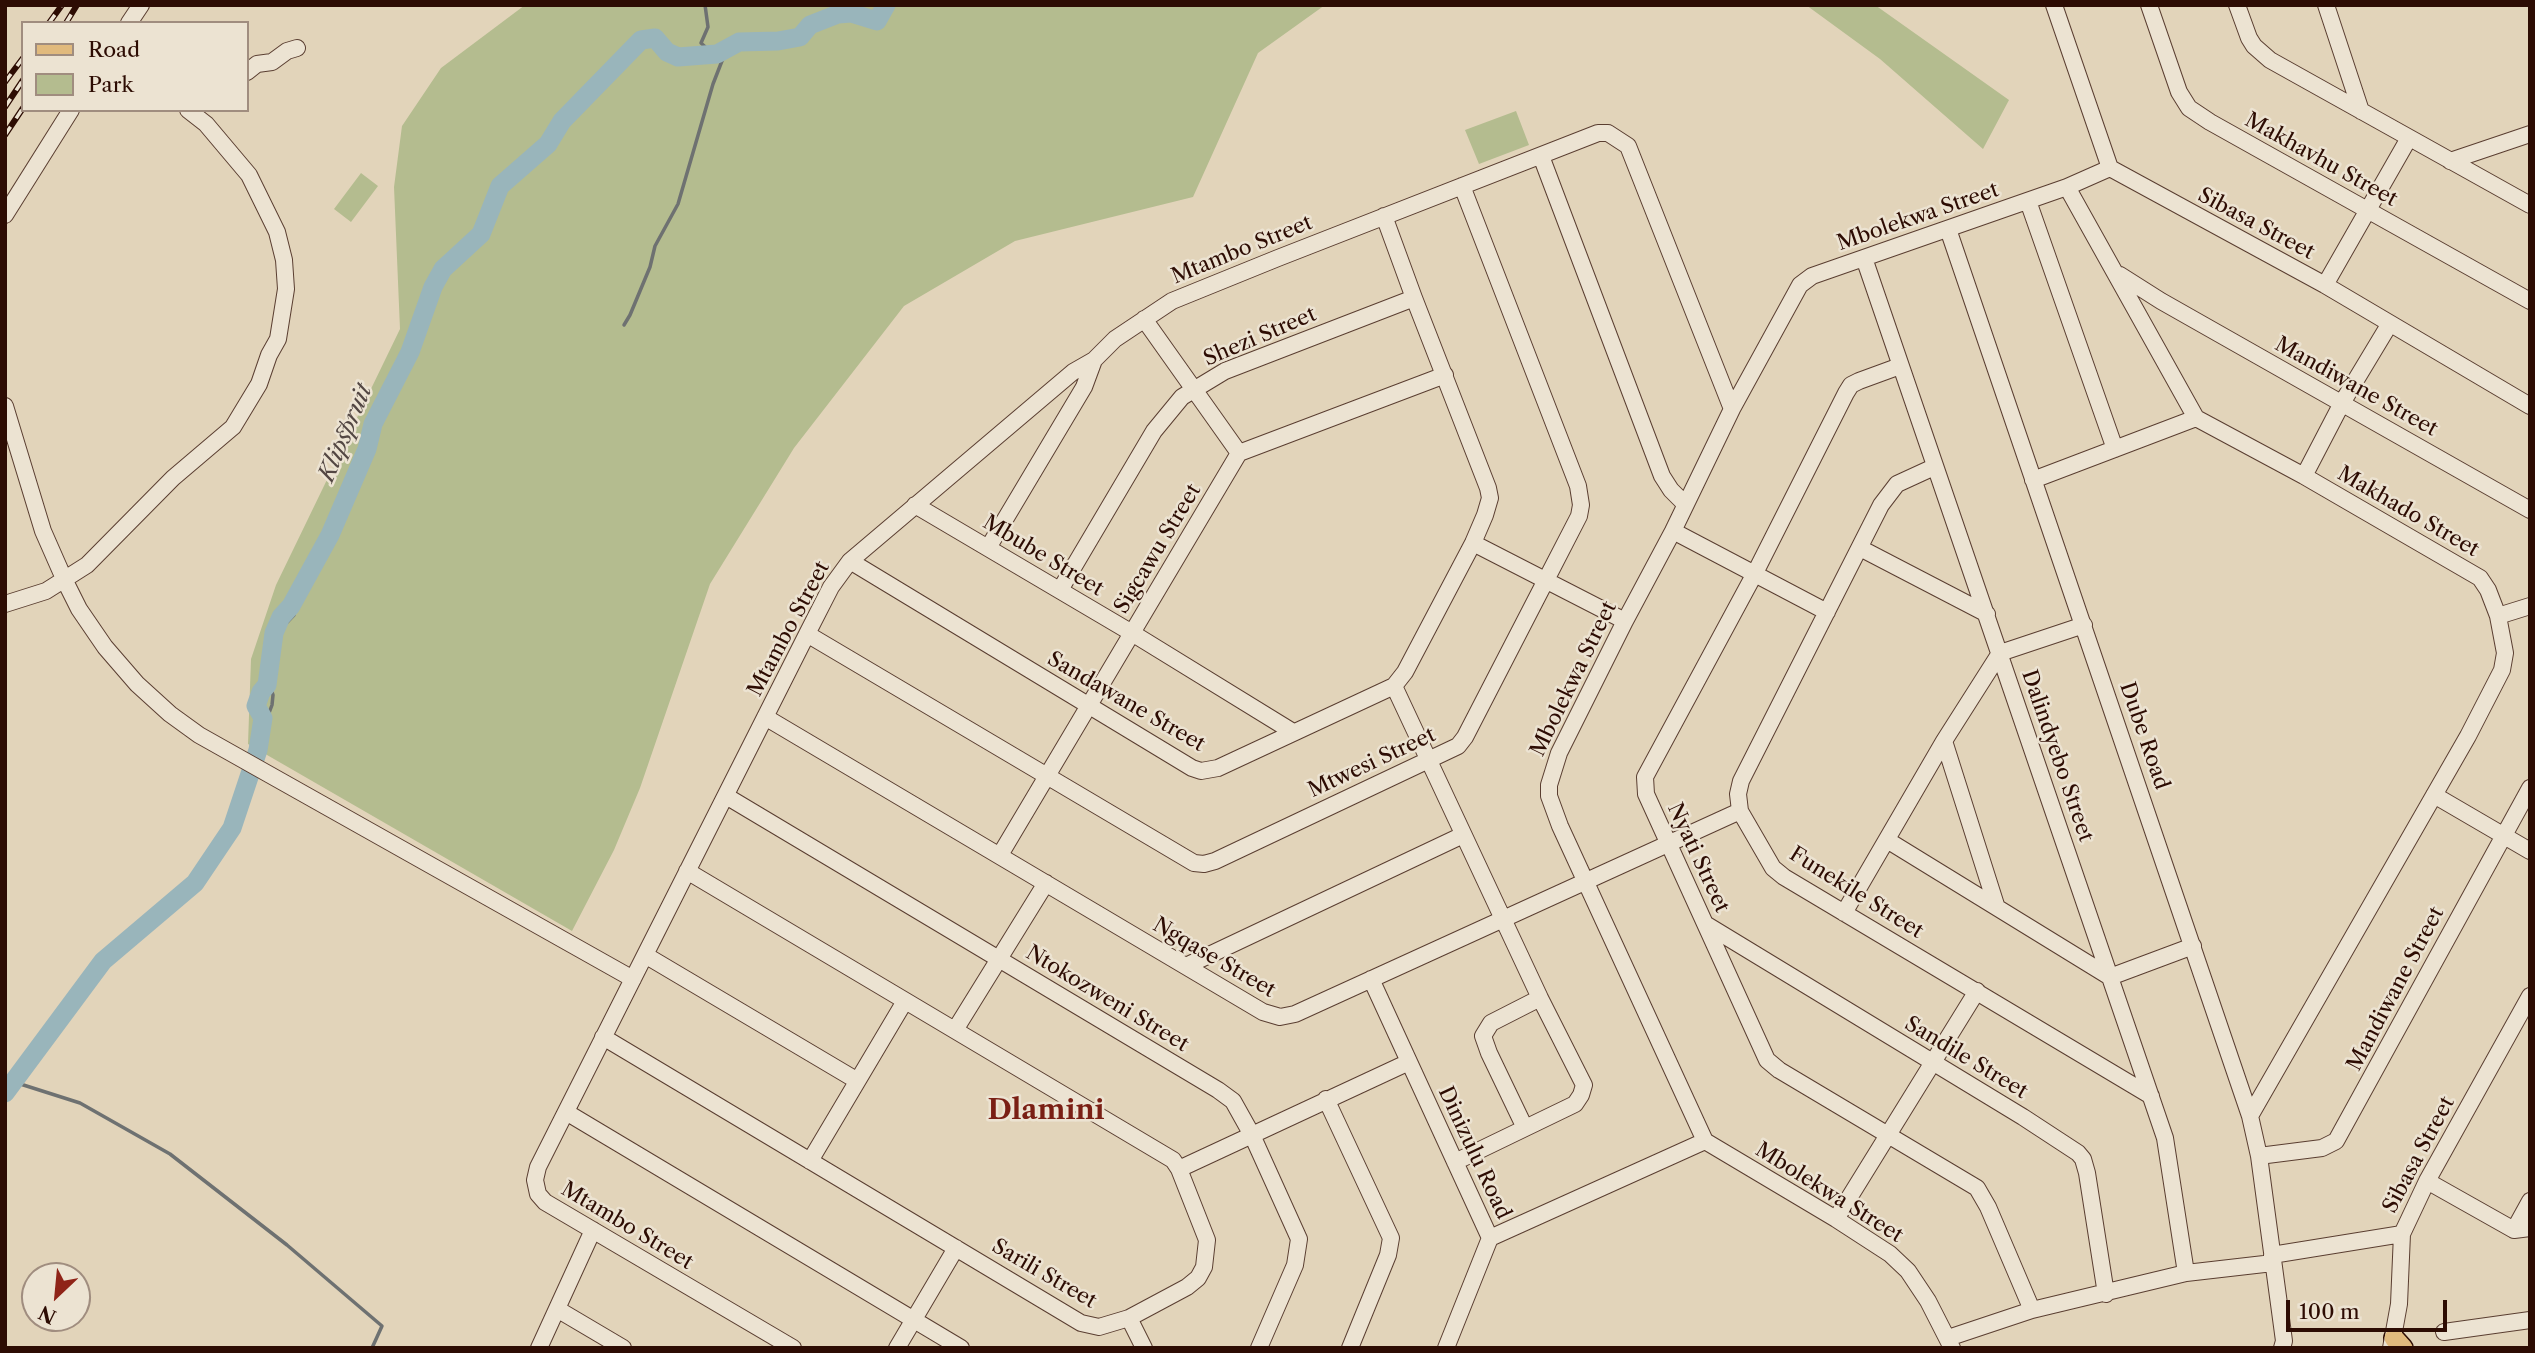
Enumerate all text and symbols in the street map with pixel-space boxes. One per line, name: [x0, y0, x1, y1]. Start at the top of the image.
legend: [21, 21, 248, 112]
text: Road: [88, 37, 140, 62]
text: Park: [88, 72, 134, 97]
street label: Makhavhu Street: [2240, 108, 2402, 212]
street label: Mbolekwa Street: [1834, 178, 2002, 256]
street label: Sibasa Street: [2194, 183, 2318, 265]
street label: Mtambo Street: [1168, 210, 1316, 290]
street label: Shezi Street: [1200, 302, 1320, 372]
street label: Mandiwane Street: [2270, 332, 2442, 442]
water label: Klipspruit: [313, 380, 379, 486]
street label: Makhado Street: [2333, 461, 2483, 563]
street label: Sigcawu Street: [1109, 480, 1207, 618]
street label: Mbube Street: [978, 510, 1108, 602]
street label: Mtambo Street: [743, 557, 835, 701]
street label: Mbolekwa Street: [1526, 597, 1622, 761]
street label: Sandawane Street: [1043, 647, 1209, 757]
street label: Dalindyebo Street: [2016, 667, 2098, 845]
street label: Dube Road: [2114, 679, 2174, 793]
street label: Mtwesi Street: [1304, 723, 1440, 803]
street label: Nyati Street: [1662, 799, 1734, 917]
street label: Funekile Street: [1784, 842, 1928, 944]
street label: Mandiwane Street: [2342, 903, 2450, 1075]
street label: Ngqase Street: [1148, 913, 1280, 1003]
street label: Ntokozweni Street: [1021, 940, 1193, 1058]
street label: Sandile Street: [1900, 1011, 2032, 1105]
street label: Dinizulu Road: [1432, 1083, 1516, 1223]
street label: Sibasa Street: [2378, 1093, 2460, 1217]
district label: Dlamini: [987, 1094, 1105, 1128]
street label: Mbolekwa Street: [1751, 1137, 1907, 1249]
street label: Mtambo Street: [556, 1177, 698, 1275]
street label: Sarili Street: [987, 1234, 1101, 1314]
north arrow: [21, 1262, 91, 1332]
scale bar: [2290, 1286, 2451, 1330]
text: 100 m: [2299, 1299, 2360, 1324]
text: N: [35, 1301, 60, 1328]

